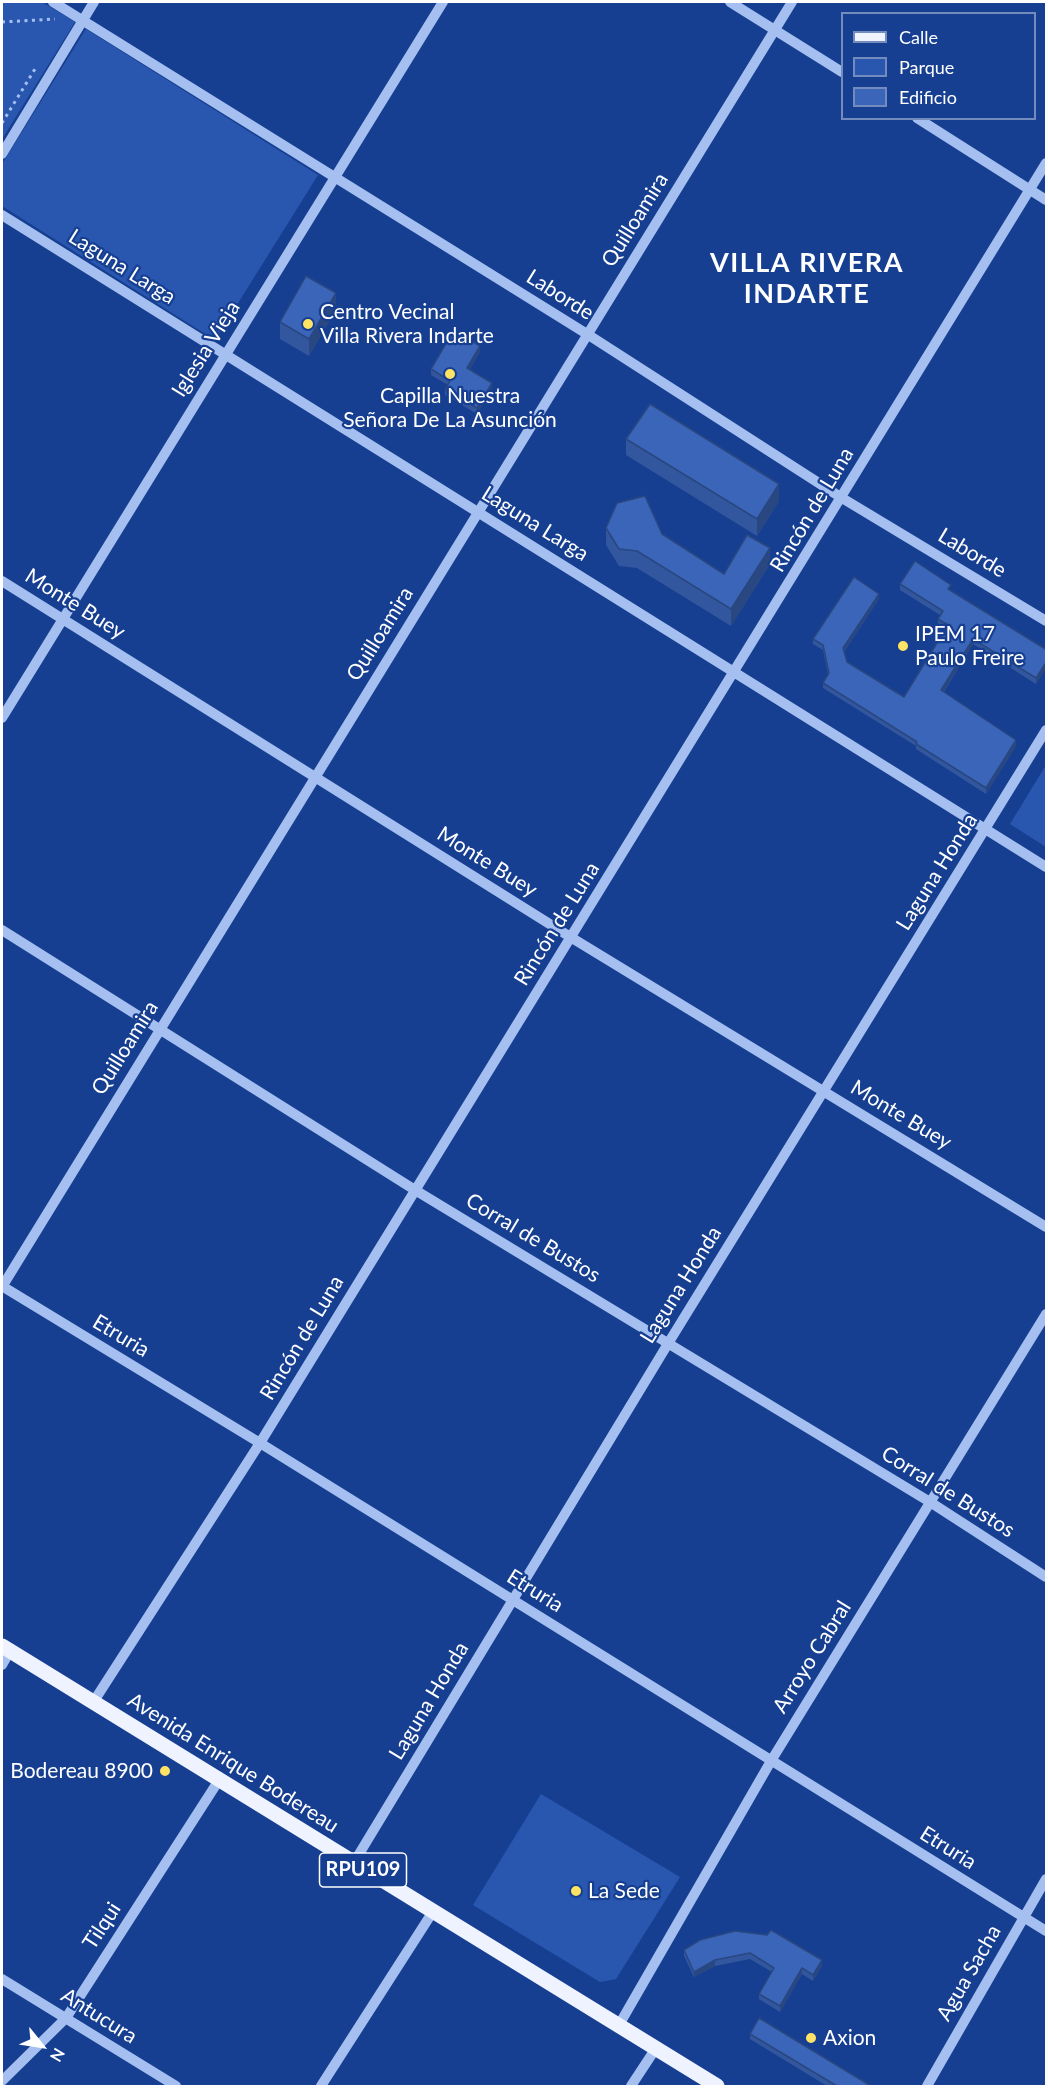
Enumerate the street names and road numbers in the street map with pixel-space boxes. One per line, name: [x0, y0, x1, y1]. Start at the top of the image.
street label: Quilloamira: [596, 168, 674, 272]
street label: Laguna Larga: [64, 224, 180, 310]
street label: Laborde: [522, 264, 598, 326]
street label: Iglesia Vieja: [167, 296, 245, 402]
street label: Rincón de Luna: [765, 443, 859, 577]
street label: Laguna Larga: [477, 481, 593, 567]
street label: Laborde: [933, 523, 1011, 583]
street label: Monte Buey: [20, 563, 130, 645]
street label: Quilloamira: [341, 582, 419, 686]
street label: Laguna Honda: [891, 809, 983, 935]
street label: Monte Buey: [432, 821, 542, 903]
street label: Rincón de Luna: [509, 858, 605, 990]
street label: Quilloamira: [86, 996, 164, 1100]
street label: Monte Buey: [846, 1075, 956, 1155]
street label: Corral de Bustos: [461, 1188, 605, 1288]
street label: Laguna Honda: [635, 1222, 727, 1348]
street label: Rincón de Luna: [255, 1271, 349, 1405]
street label: Etruria: [88, 1309, 154, 1363]
street label: Corral de Bustos: [877, 1441, 1019, 1543]
street label: Etruria: [502, 1564, 568, 1618]
street label: Arroyo Cabral: [768, 1596, 856, 1718]
street label: Laguna Honda: [384, 1638, 474, 1764]
street label: Avenida Enrique Bodereau: [123, 1688, 343, 1838]
street label: Etruria: [915, 1821, 981, 1875]
road number: RPU109: [320, 1853, 406, 1887]
street label: Tilqui: [78, 1898, 126, 1954]
street label: Agua Sacha: [931, 1921, 1007, 2025]
street label: Antucura: [56, 1983, 142, 2049]

